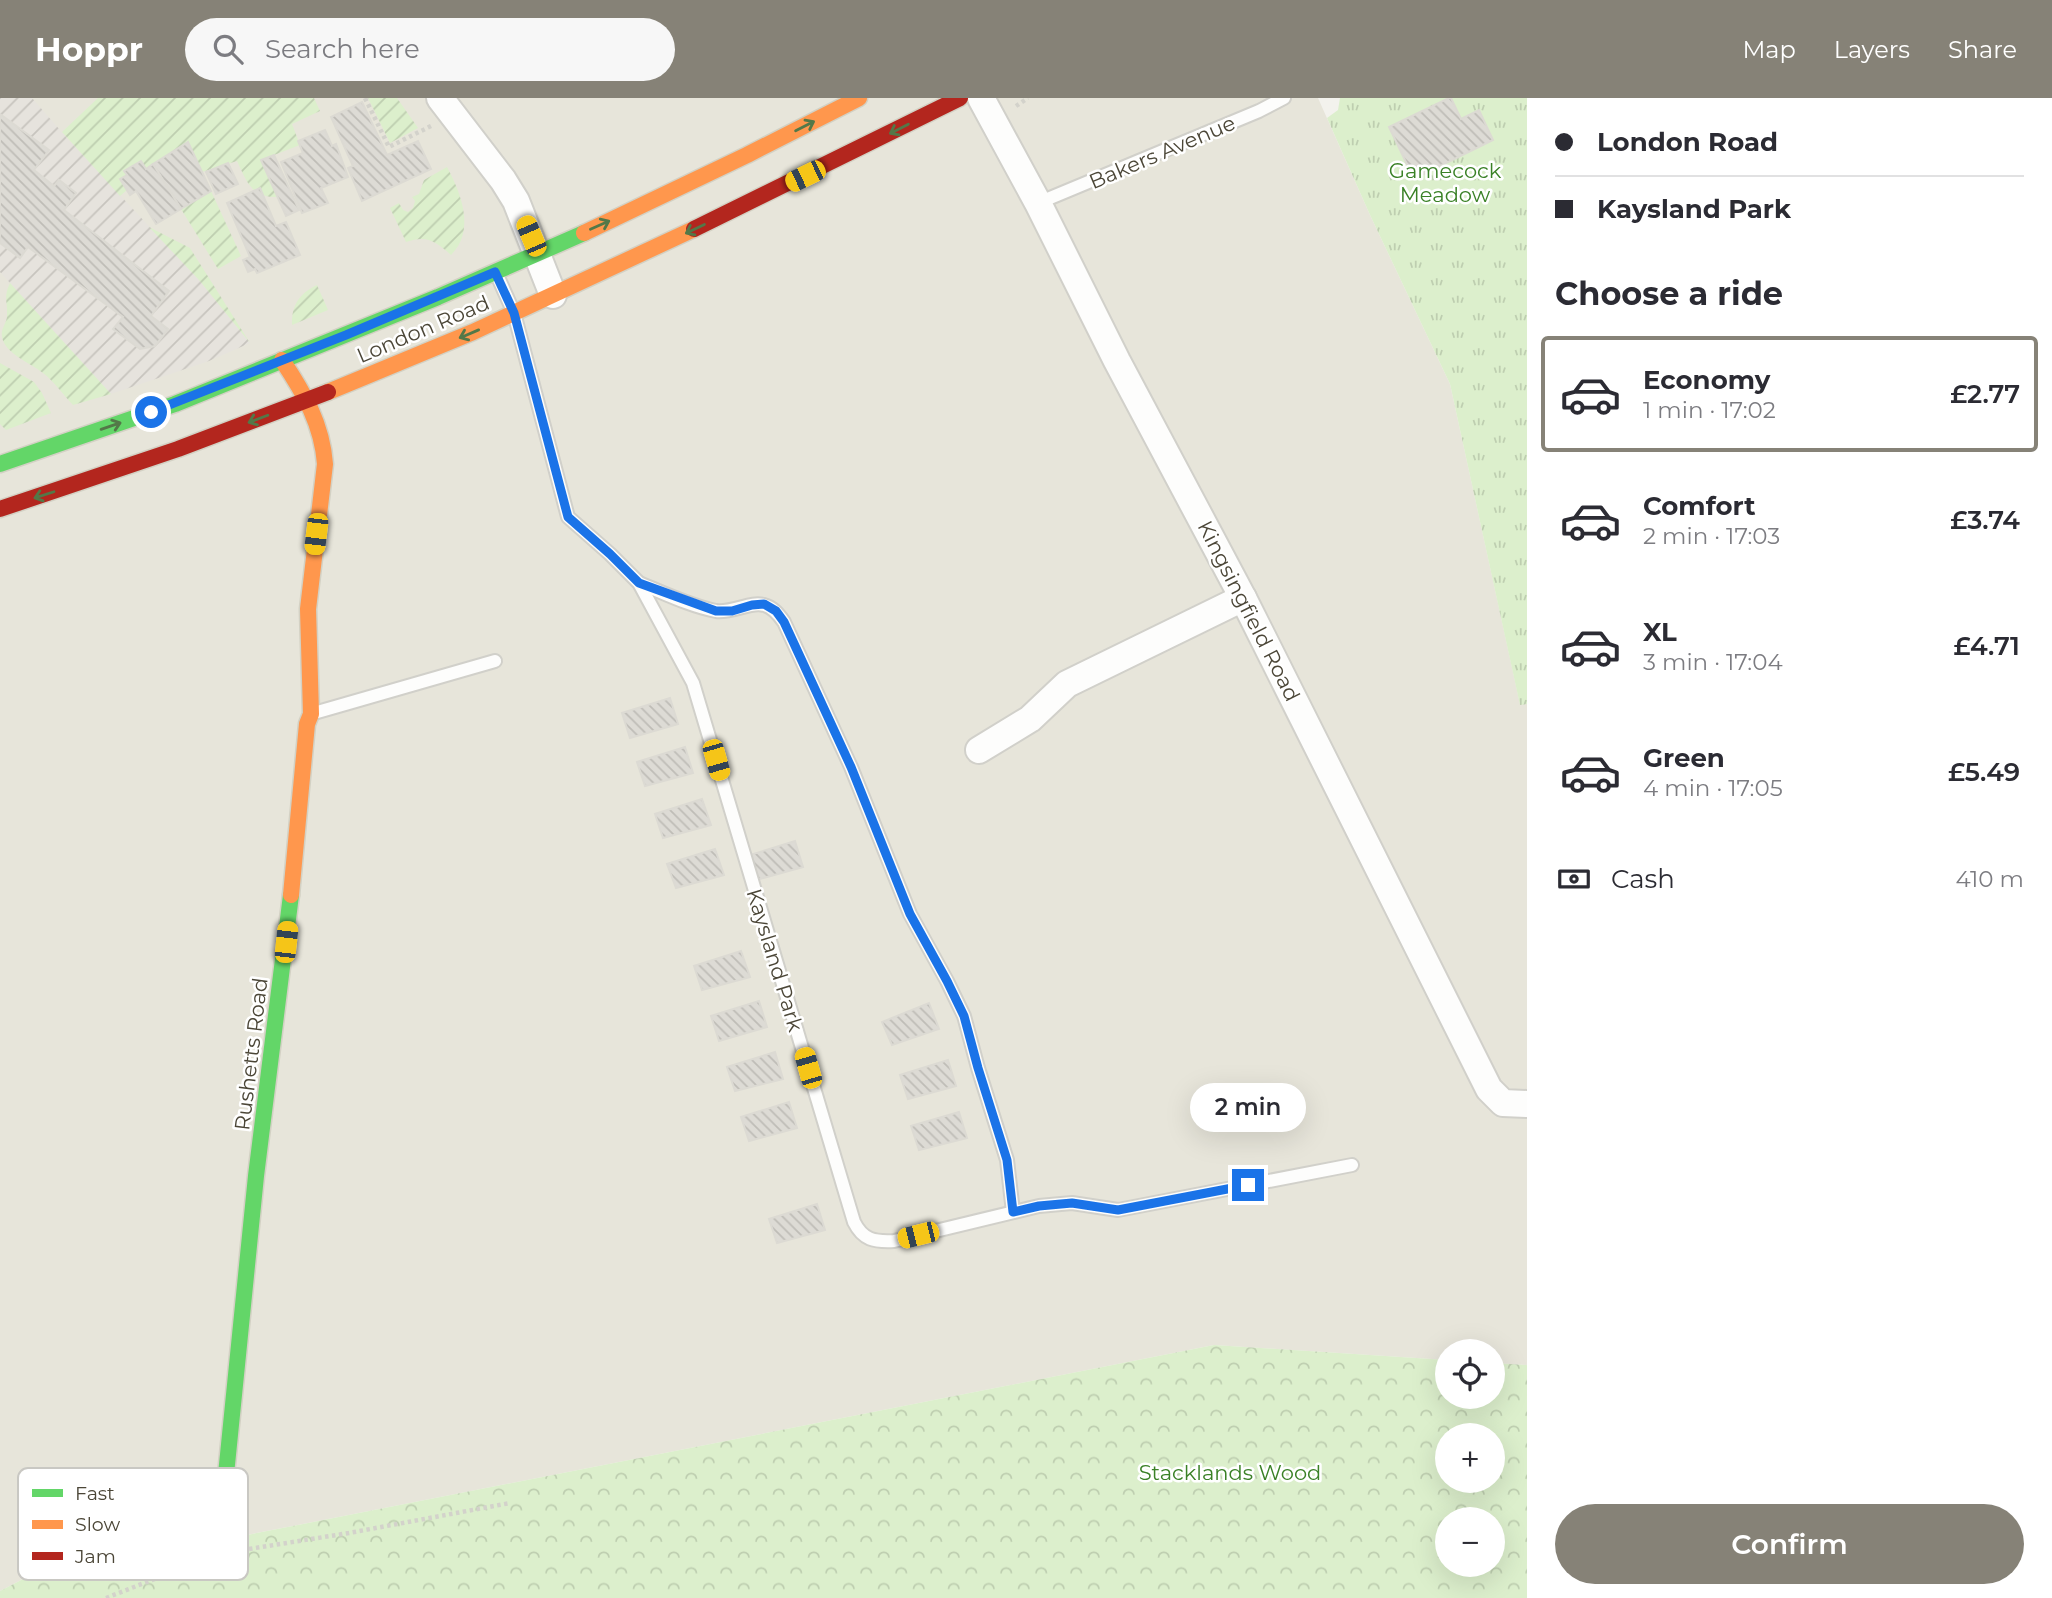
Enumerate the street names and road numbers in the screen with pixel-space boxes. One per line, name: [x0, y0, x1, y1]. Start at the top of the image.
street label: Bakers Avenue: [1085, 110, 1239, 194]
street label: London Road: [353, 290, 493, 368]
street label: Kingsingfield Road: [1193, 516, 1305, 706]
street label: Kaysland Park: [741, 886, 809, 1035]
street label: Rushetts Road: [229, 976, 273, 1132]

